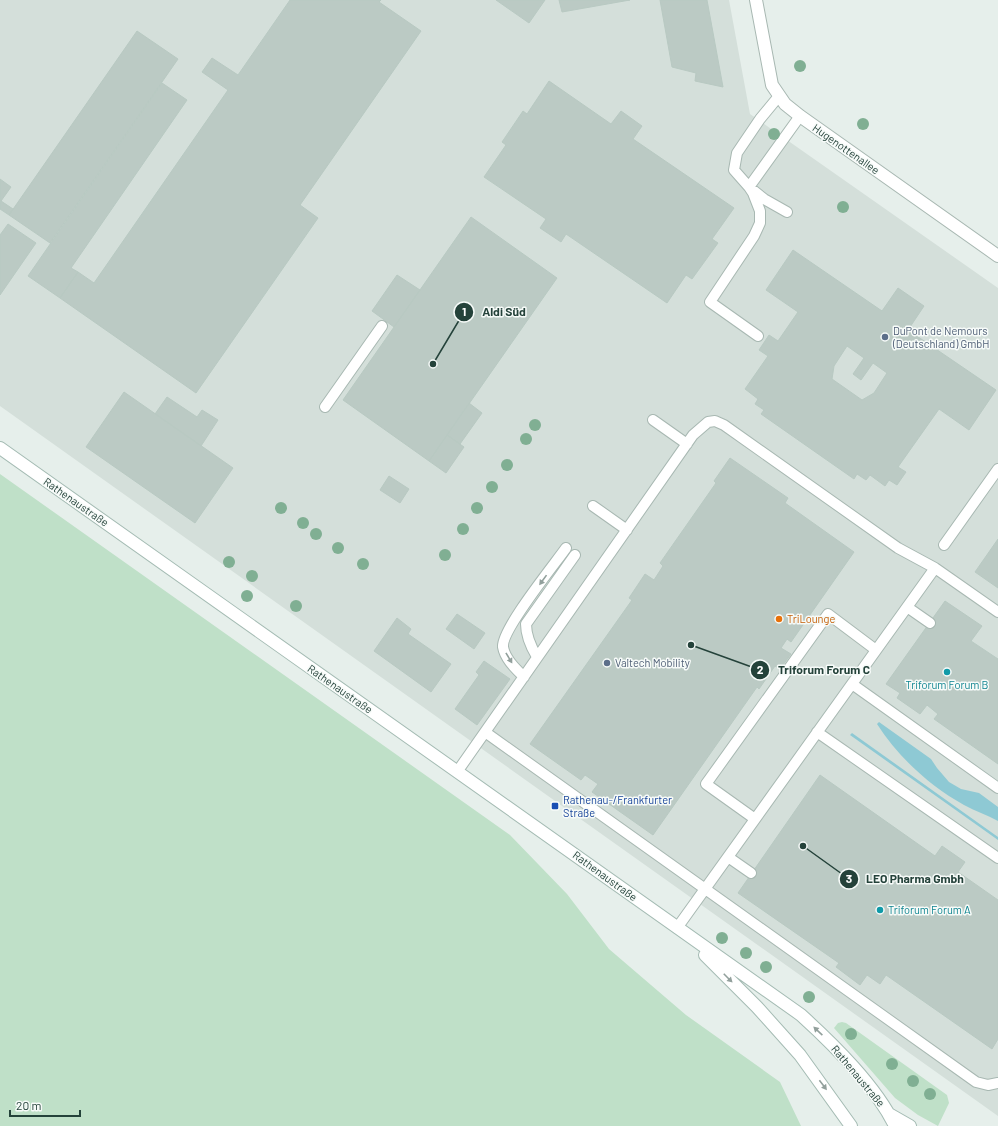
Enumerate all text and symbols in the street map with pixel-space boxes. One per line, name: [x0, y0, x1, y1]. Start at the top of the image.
street label: Hugenottenallee: [810, 121, 882, 177]
callout: Aldi Süd: [454, 300, 533, 324]
text: 1: [462, 304, 466, 318]
text: Aldi Süd: [482, 304, 526, 318]
place label: DuPont de Nemours (Deutschland) GmbH: [892, 324, 989, 350]
marker: DuPont de Nemours (Deutschland) GmbH: [880, 332, 890, 342]
street label: Rathenaustraße: [41, 474, 111, 529]
one-way arrow: [539, 575, 547, 585]
place label: TriLounge: [787, 612, 835, 625]
marker: TriLounge: [774, 614, 784, 624]
one-way arrow: [505, 652, 512, 664]
place label: Valtech Mobility: [615, 656, 690, 669]
marker: Valtech Mobility: [602, 658, 612, 668]
callout: Triforum Forum C: [750, 658, 878, 682]
street label: Rathenaustraße: [305, 661, 375, 716]
text: 2: [757, 662, 764, 676]
text: Triforum Forum C: [778, 662, 870, 676]
marker: Triforum Forum B: [942, 667, 952, 677]
place label: Triforum Forum B: [906, 678, 989, 691]
place label: Rathenau-/Frankfurter Straße: [563, 793, 672, 819]
marker: Rathenau-/Frankfurter Straße: [550, 801, 560, 811]
street label: Rathenaustraße: [571, 848, 640, 903]
callout: LEO Pharma Gmbh: [839, 867, 972, 891]
text: 3: [846, 871, 852, 885]
text: LEO Pharma Gmbh: [866, 871, 964, 885]
place label: Triforum Forum A: [888, 903, 971, 916]
marker: Triforum Forum A: [875, 905, 885, 915]
one-way arrow: [723, 973, 733, 983]
one-way arrow: [813, 1026, 823, 1036]
street label: Rathenaustraße: [829, 1042, 888, 1109]
one-way arrow: [819, 1080, 827, 1091]
scale bar: [10, 1092, 80, 1118]
text: 20 m: [16, 1098, 42, 1112]

